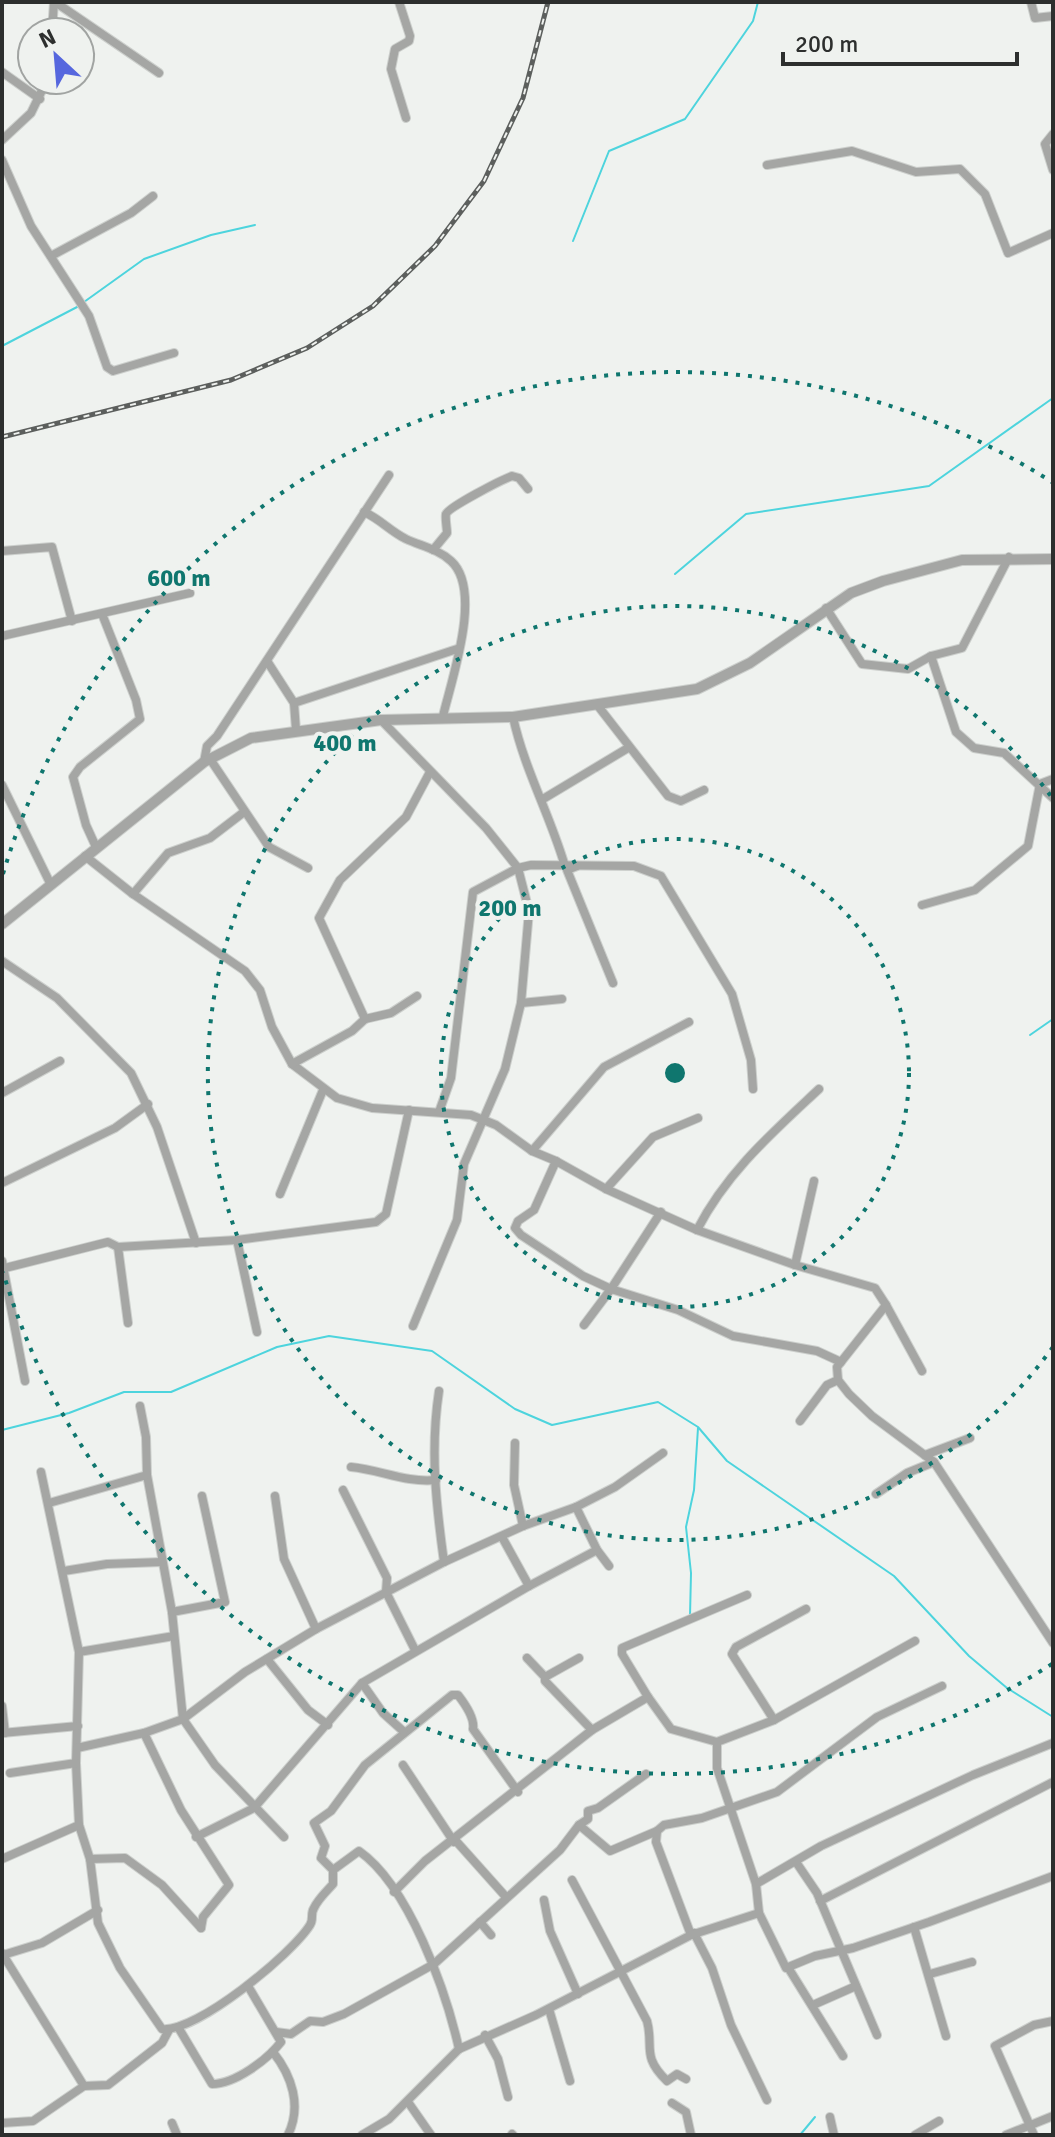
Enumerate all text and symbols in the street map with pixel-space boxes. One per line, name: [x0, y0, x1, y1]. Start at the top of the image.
north arrow: [16, 16, 96, 96]
scale bar: [783, 16, 1017, 66]
text: N: [35, 23, 60, 54]
text: 200 m: [795, 29, 858, 59]
text: 600 m: [147, 563, 211, 593]
text: 400 m: [313, 728, 377, 758]
text: 200 m: [478, 893, 542, 923]
centre of rings: [661, 1059, 689, 1087]

